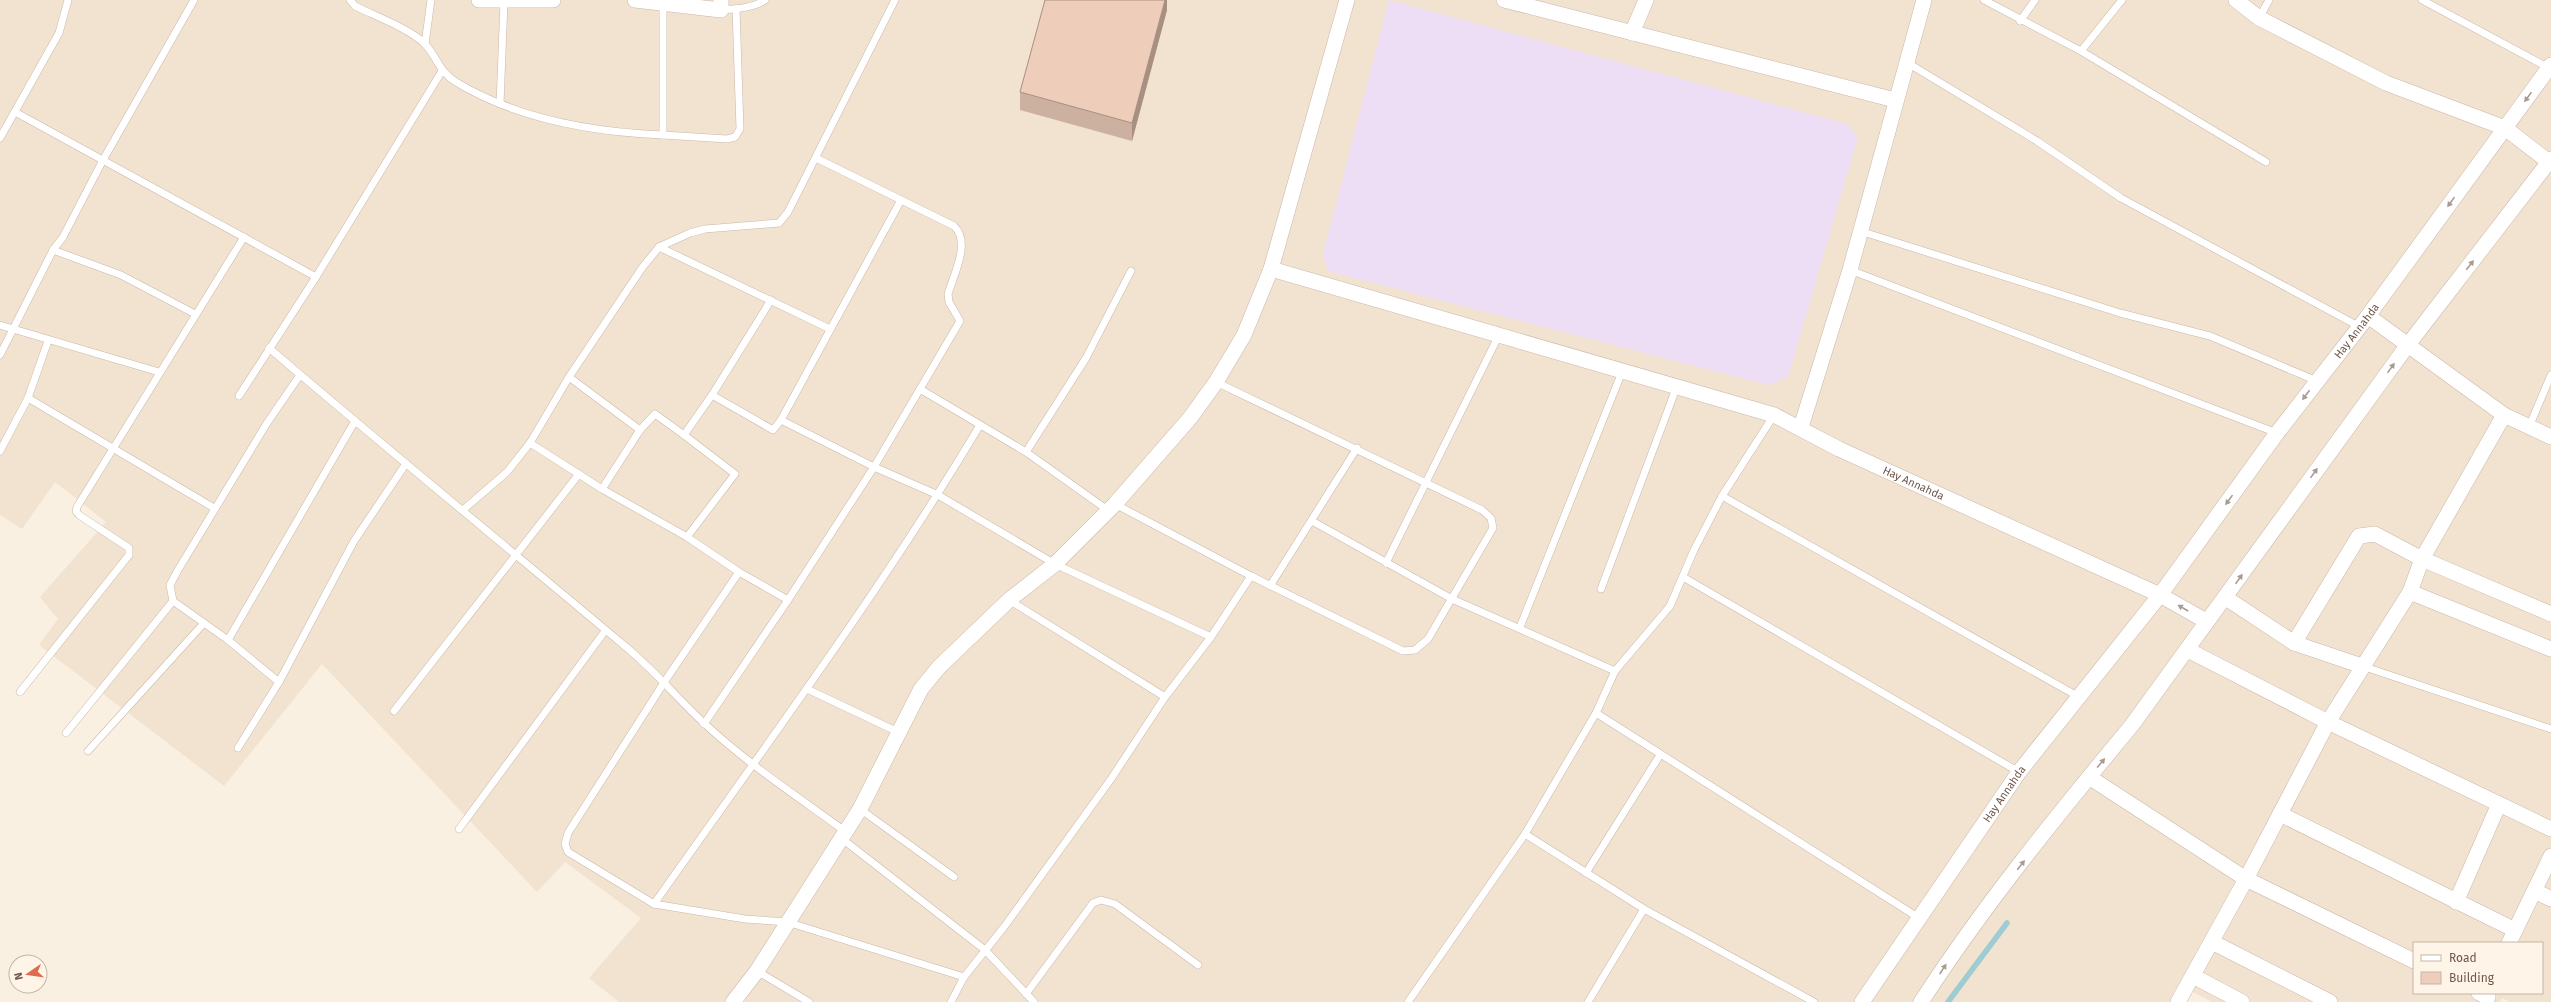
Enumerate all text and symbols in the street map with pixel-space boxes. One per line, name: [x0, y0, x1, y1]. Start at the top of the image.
one-way arrow: [2524, 91, 2532, 102]
one-way arrow: [2447, 196, 2455, 207]
one-way arrow: [2465, 259, 2474, 270]
street label: Hay Annahda: [2331, 301, 2382, 361]
one-way arrow: [2387, 363, 2395, 374]
one-way arrow: [2302, 390, 2310, 401]
street label: Hay Annahda: [1881, 464, 1946, 503]
one-way arrow: [2310, 468, 2318, 479]
one-way arrow: [2225, 494, 2233, 505]
one-way arrow: [2235, 574, 2243, 585]
one-way arrow: [2177, 604, 2189, 611]
one-way arrow: [2096, 758, 2105, 768]
street label: Hay Annahda: [1981, 763, 2029, 825]
one-way arrow: [2016, 860, 2025, 871]
legend: [2413, 942, 2543, 994]
text: Road: [2449, 951, 2477, 965]
north arrow: [8, 954, 48, 994]
one-way arrow: [1939, 963, 1946, 975]
text: N: [12, 971, 26, 981]
text: Building: [2449, 971, 2495, 985]

